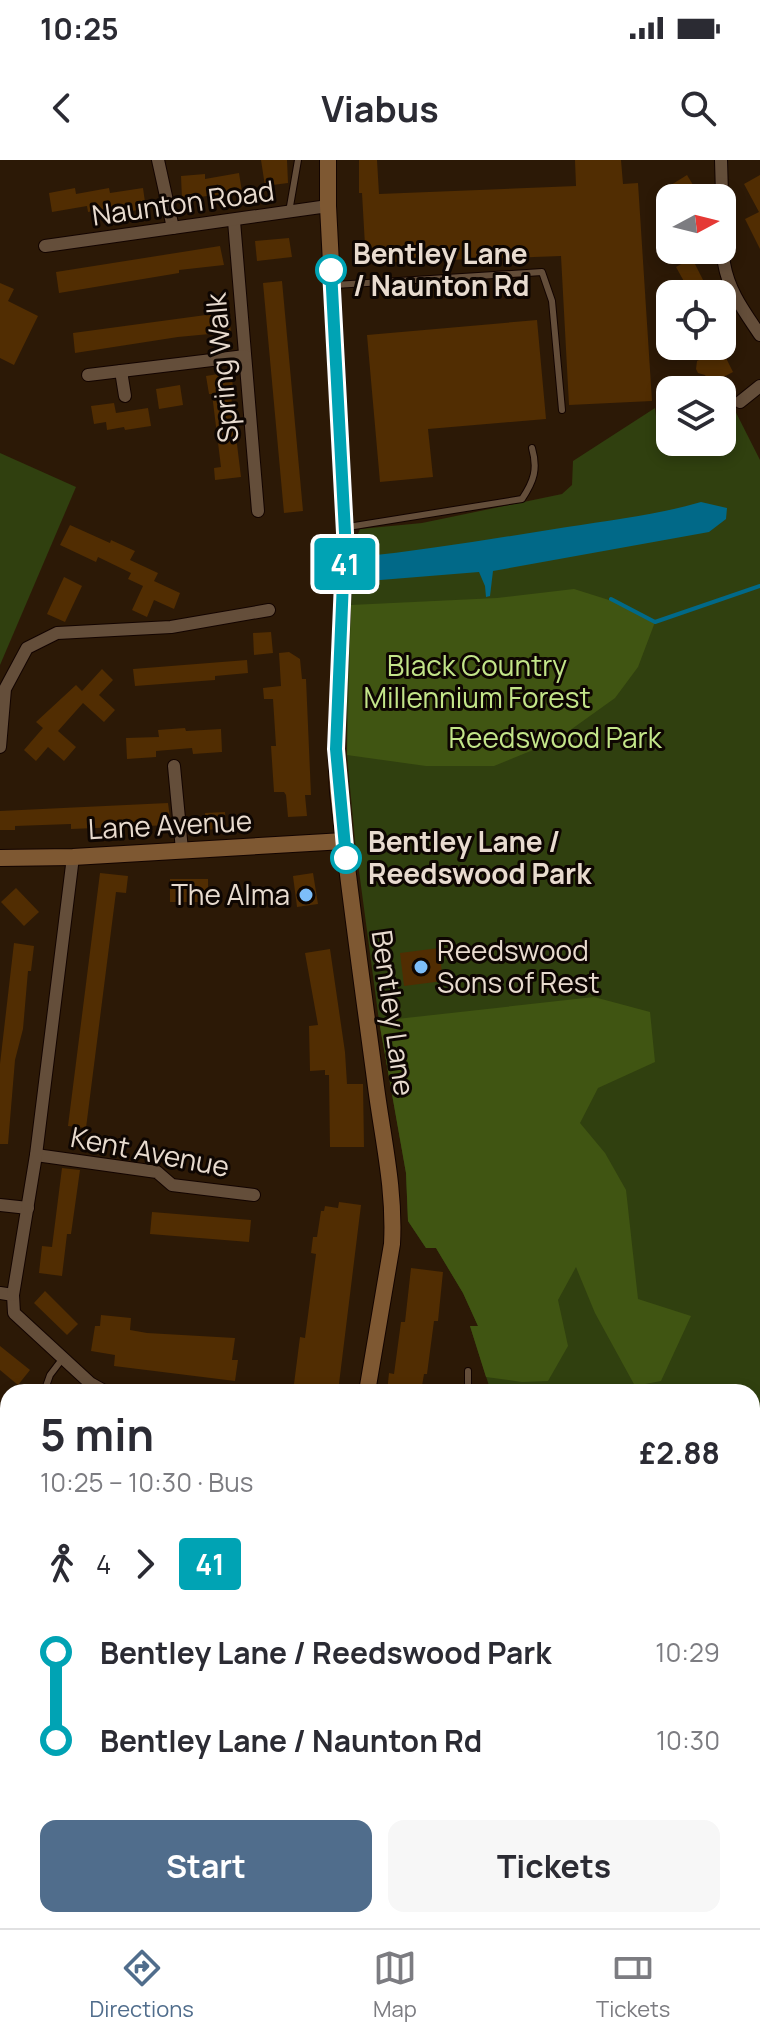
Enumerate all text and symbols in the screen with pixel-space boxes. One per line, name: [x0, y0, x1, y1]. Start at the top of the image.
text: 10:25: [40, 8, 119, 49]
text: Viabus: [321, 84, 439, 133]
icon: back: [40, 86, 84, 130]
icon: search: [676, 86, 720, 130]
street label: Naunton Road: [89, 170, 277, 234]
north arrow: [656, 184, 736, 264]
map controls: [656, 184, 736, 456]
place label: Bentley Lane / Naunton Rd: [353, 234, 530, 304]
marker: Bentley Lane / Naunton Rd: [316, 255, 346, 285]
button: locate: [656, 280, 736, 360]
street label: Spring Walk: [195, 291, 246, 445]
button: layers: [656, 376, 736, 456]
line badge: 41: [309, 538, 381, 590]
text: 41: [330, 545, 360, 583]
park label: Black Country Millennium Forest: [363, 646, 591, 716]
park label: Reedswood Park: [448, 718, 663, 756]
street label: Lane Avenue: [87, 801, 253, 847]
place label: Bentley Lane / Reedswood Park: [368, 822, 592, 892]
marker: Bentley Lane / Reedswood Park: [331, 843, 361, 873]
place label: The Alma: [171, 875, 290, 913]
marker: The Alma: [297, 886, 315, 904]
street label: Bentley Lane: [364, 928, 424, 1098]
place label: Reedswood Sons of Rest: [437, 931, 600, 1001]
marker: Reedswood Sons of Rest: [412, 958, 430, 976]
street label: Kent Avenue: [68, 1117, 233, 1185]
text: 5 min: [40, 1404, 154, 1464]
text: £2.88: [639, 1432, 720, 1473]
text: 10:25 – 10:30 · Bus: [40, 1464, 253, 1500]
icon: walk: [40, 1542, 84, 1586]
icon: forward: [123, 1542, 167, 1586]
text: 41: [195, 1545, 225, 1583]
text: 4: [96, 1546, 111, 1582]
text: Bentley Lane / Reedswood Park: [100, 1632, 551, 1673]
text: 10:29: [655, 1634, 720, 1670]
text: Bentley Lane / Naunton Rd: [100, 1720, 482, 1761]
text: 10:30: [656, 1722, 720, 1758]
button: Start: [40, 1820, 372, 1912]
button: Tickets: [388, 1820, 720, 1912]
tab: Directions: [90, 1946, 194, 2024]
tab: Map: [373, 1946, 417, 2024]
tab: Tickets: [596, 1946, 670, 2024]

